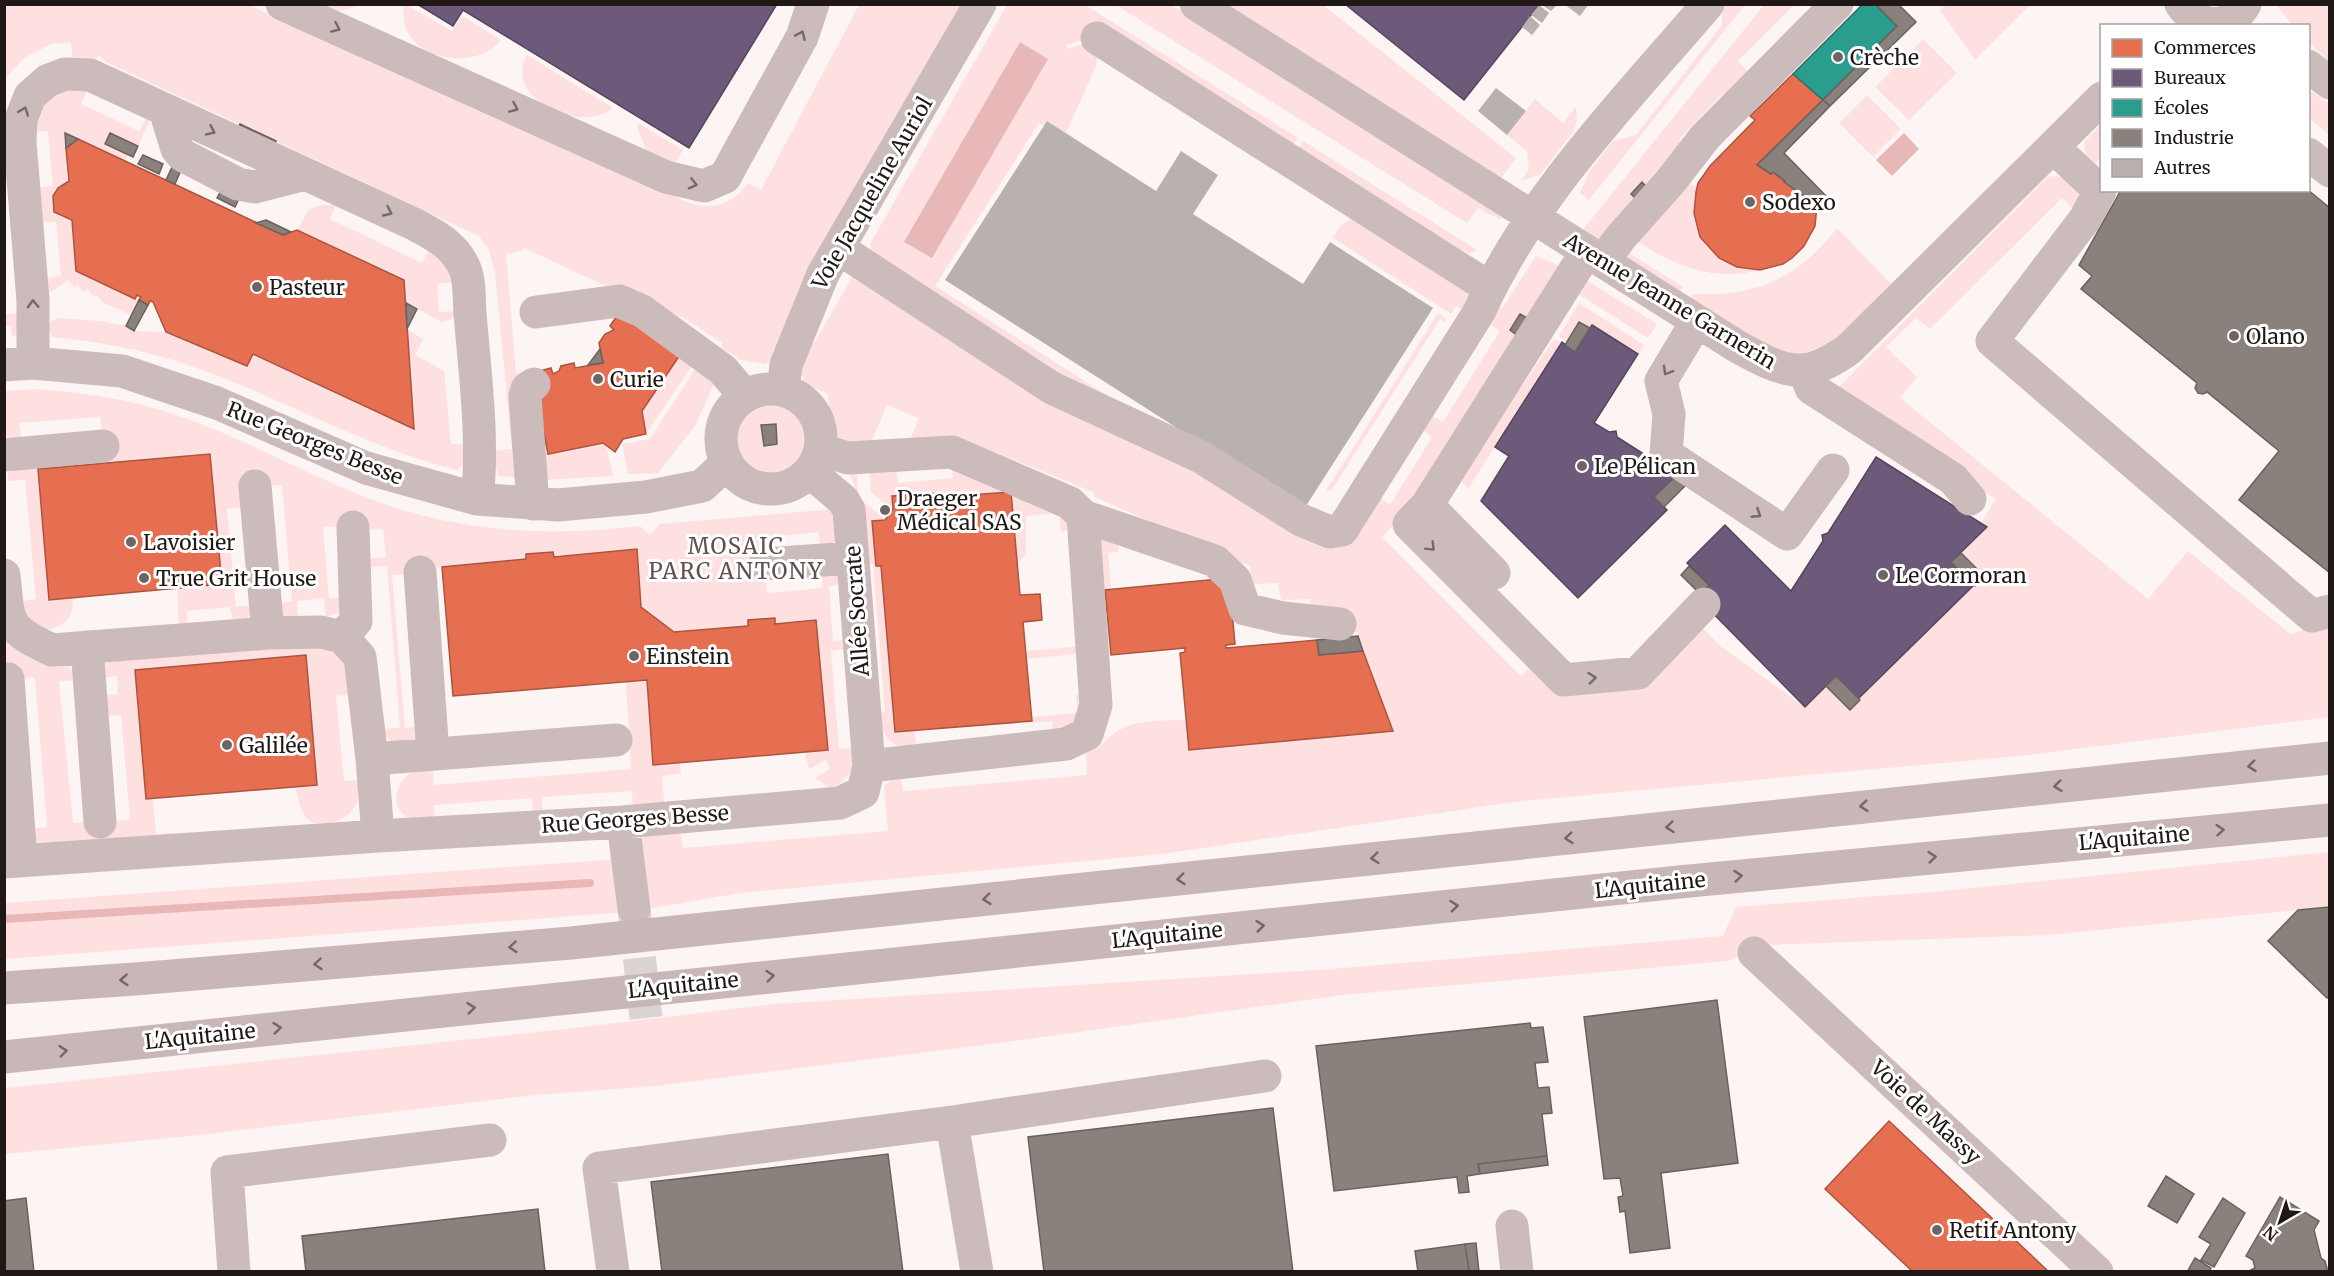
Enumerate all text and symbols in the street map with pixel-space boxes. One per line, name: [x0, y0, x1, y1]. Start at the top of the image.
one-way arrow: [329, 21, 340, 33]
legend: [2100, 24, 2310, 192]
one-way arrow: [794, 31, 806, 42]
text: Commerces: [2154, 36, 2256, 59]
place label: Crèche: [1850, 44, 1919, 71]
marker: Crèche: [1831, 50, 1845, 64]
text: Bureaux: [2154, 66, 2226, 89]
street label: Voie Jacqueline Auriol: [805, 91, 938, 295]
text: Écoles: [2154, 96, 2209, 119]
one-way arrow: [507, 101, 518, 113]
one-way arrow: [17, 106, 30, 117]
one-way arrow: [204, 123, 215, 135]
text: Industrie: [2154, 126, 2234, 149]
text: Autres: [2153, 156, 2211, 179]
one-way arrow: [688, 176, 698, 189]
place label: Sodexo: [1762, 189, 1836, 216]
marker: Sodexo: [1743, 195, 1757, 209]
one-way arrow: [382, 205, 393, 217]
street label: Avenue Jeanne Garnerin: [1558, 226, 1781, 375]
place label: Pasteur: [269, 274, 345, 301]
marker: Pasteur: [250, 280, 264, 294]
one-way arrow: [27, 300, 40, 309]
place label: Olano: [2246, 323, 2305, 350]
marker: Olano: [2227, 329, 2241, 343]
one-way arrow: [1663, 365, 1674, 375]
place label: Curie: [610, 366, 664, 393]
marker: Curie: [591, 372, 605, 386]
street label: Rue Georges Besse: [223, 395, 407, 491]
place label: Le Pélican: [1594, 453, 1696, 480]
marker: Le Pélican: [1575, 459, 1589, 473]
place label: Draeger Médical SAS: [897, 485, 1021, 536]
marker: Draeger Médical SAS: [878, 503, 892, 517]
one-way arrow: [1750, 507, 1761, 518]
place label: Lavoisier: [143, 529, 236, 556]
district label: MOSAIC PARC ANTONY: [648, 532, 824, 585]
marker: Lavoisier: [124, 535, 138, 549]
one-way arrow: [1424, 539, 1435, 550]
street label: Allée Socrate: [839, 545, 875, 678]
place label: Le Cormoran: [1895, 562, 2027, 589]
place label: True Grit House: [156, 565, 316, 592]
marker: Le Cormoran: [1876, 568, 1890, 582]
marker: True Grit House: [137, 571, 151, 585]
place label: Einstein: [646, 643, 730, 670]
marker: Einstein: [627, 649, 641, 663]
one-way arrow: [1587, 672, 1596, 685]
place label: Galilée: [239, 732, 308, 759]
marker: Galilée: [220, 738, 234, 752]
one-way arrow: [2248, 759, 2257, 772]
one-way arrow: [2054, 779, 2063, 792]
street label: Rue Georges Besse: [540, 799, 730, 839]
one-way arrow: [1860, 800, 1869, 812]
one-way arrow: [1666, 820, 1675, 833]
street label: L'Aquitaine: [2077, 820, 2191, 856]
one-way arrow: [2216, 824, 2225, 837]
one-way arrow: [1564, 831, 1573, 844]
one-way arrow: [1927, 851, 1936, 864]
one-way arrow: [1370, 852, 1379, 864]
street label: L'Aquitaine: [1593, 866, 1707, 904]
one-way arrow: [1733, 870, 1742, 883]
one-way arrow: [1176, 872, 1185, 885]
one-way arrow: [982, 892, 992, 905]
one-way arrow: [1449, 900, 1458, 913]
street label: L'Aquitaine: [1110, 916, 1224, 954]
one-way arrow: [1255, 920, 1264, 933]
one-way arrow: [508, 941, 517, 954]
one-way arrow: [314, 957, 323, 970]
street label: L'Aquitaine: [626, 966, 740, 1004]
one-way arrow: [765, 970, 774, 983]
one-way arrow: [119, 973, 128, 986]
one-way arrow: [467, 1002, 476, 1015]
street label: L'Aquitaine: [143, 1017, 257, 1055]
one-way arrow: [273, 1022, 282, 1035]
one-way arrow: [58, 1045, 67, 1058]
street label: Voie de Massy: [1864, 1053, 1987, 1171]
north arrow: [2250, 1192, 2310, 1252]
place label: Retif Antony: [1949, 1217, 2077, 1244]
text: N: [2259, 1222, 2282, 1245]
marker: Retif Antony: [1930, 1223, 1944, 1237]

